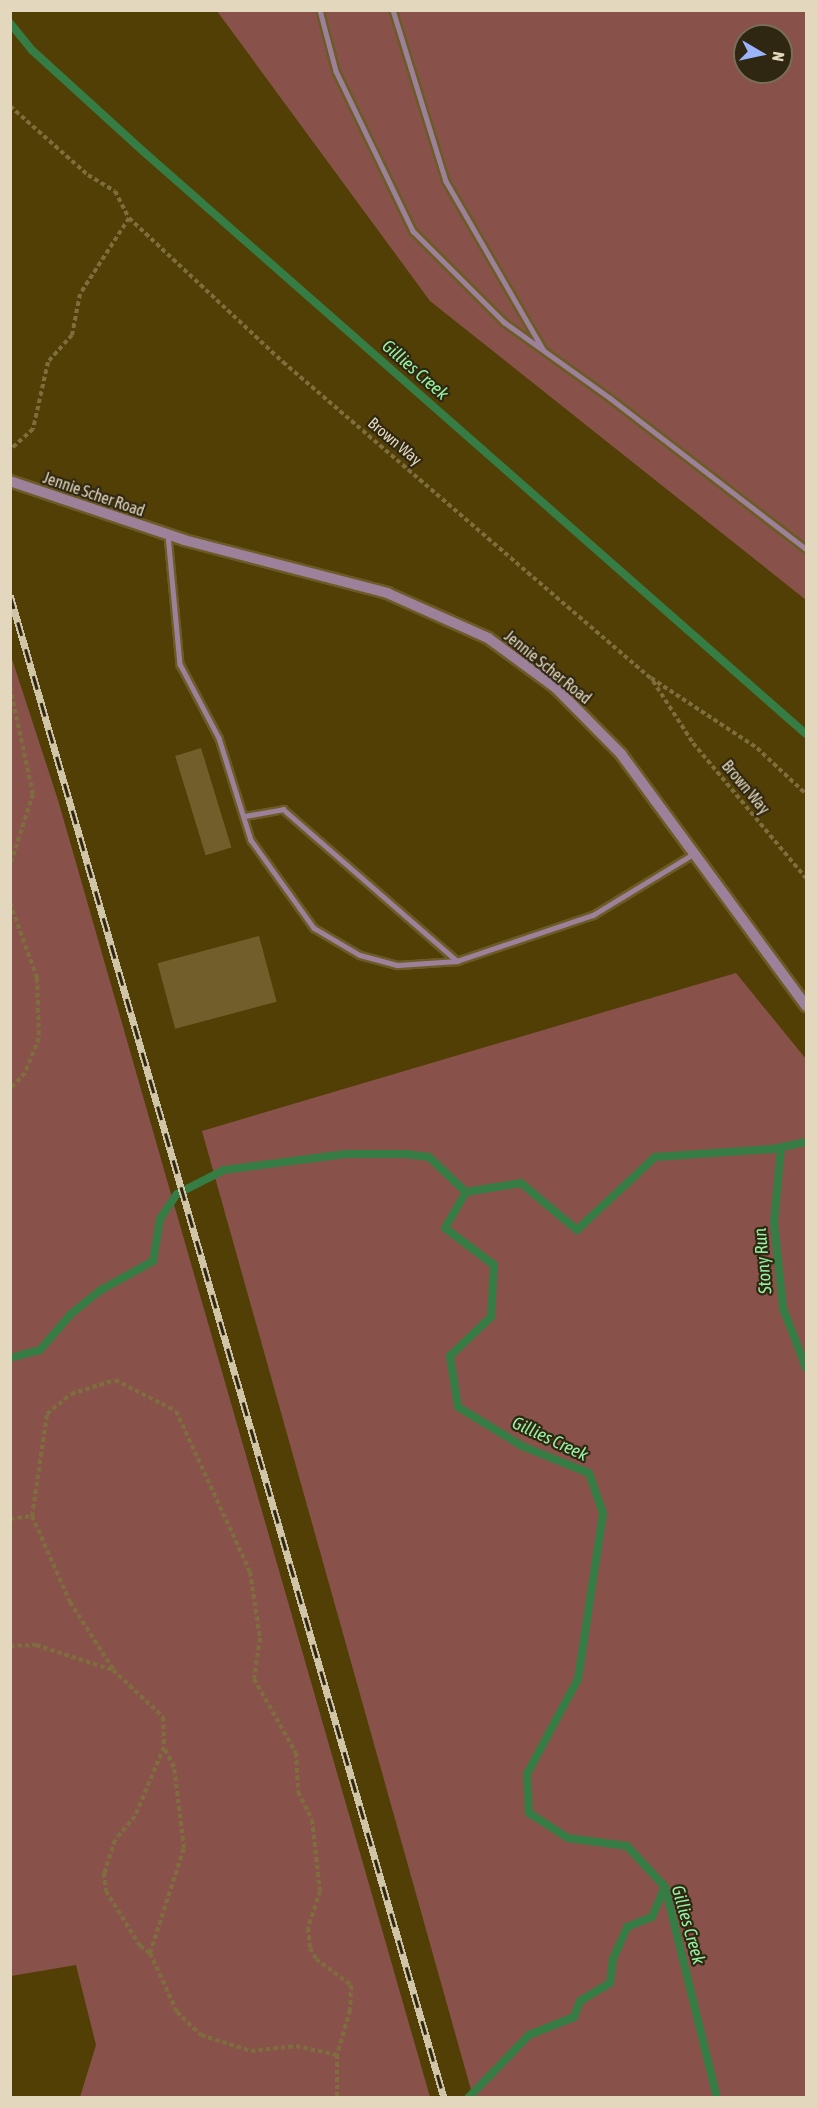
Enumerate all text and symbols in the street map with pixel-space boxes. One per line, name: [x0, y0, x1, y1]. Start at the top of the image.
north arrow: [733, 24, 793, 84]
text: N: [769, 50, 788, 63]
water label: Gillies Creek: [377, 335, 453, 405]
street label: Brown Way: [364, 413, 426, 469]
street label: Jennie Scher Road: [41, 468, 147, 520]
street label: Jennie Scher Road: [501, 626, 595, 708]
street label: Brown Way: [718, 756, 774, 818]
water label: Stony Run: [749, 1227, 777, 1295]
water label: Gillies Creek: [509, 1412, 591, 1466]
water label: Gillies Creek: [666, 1883, 710, 1967]

